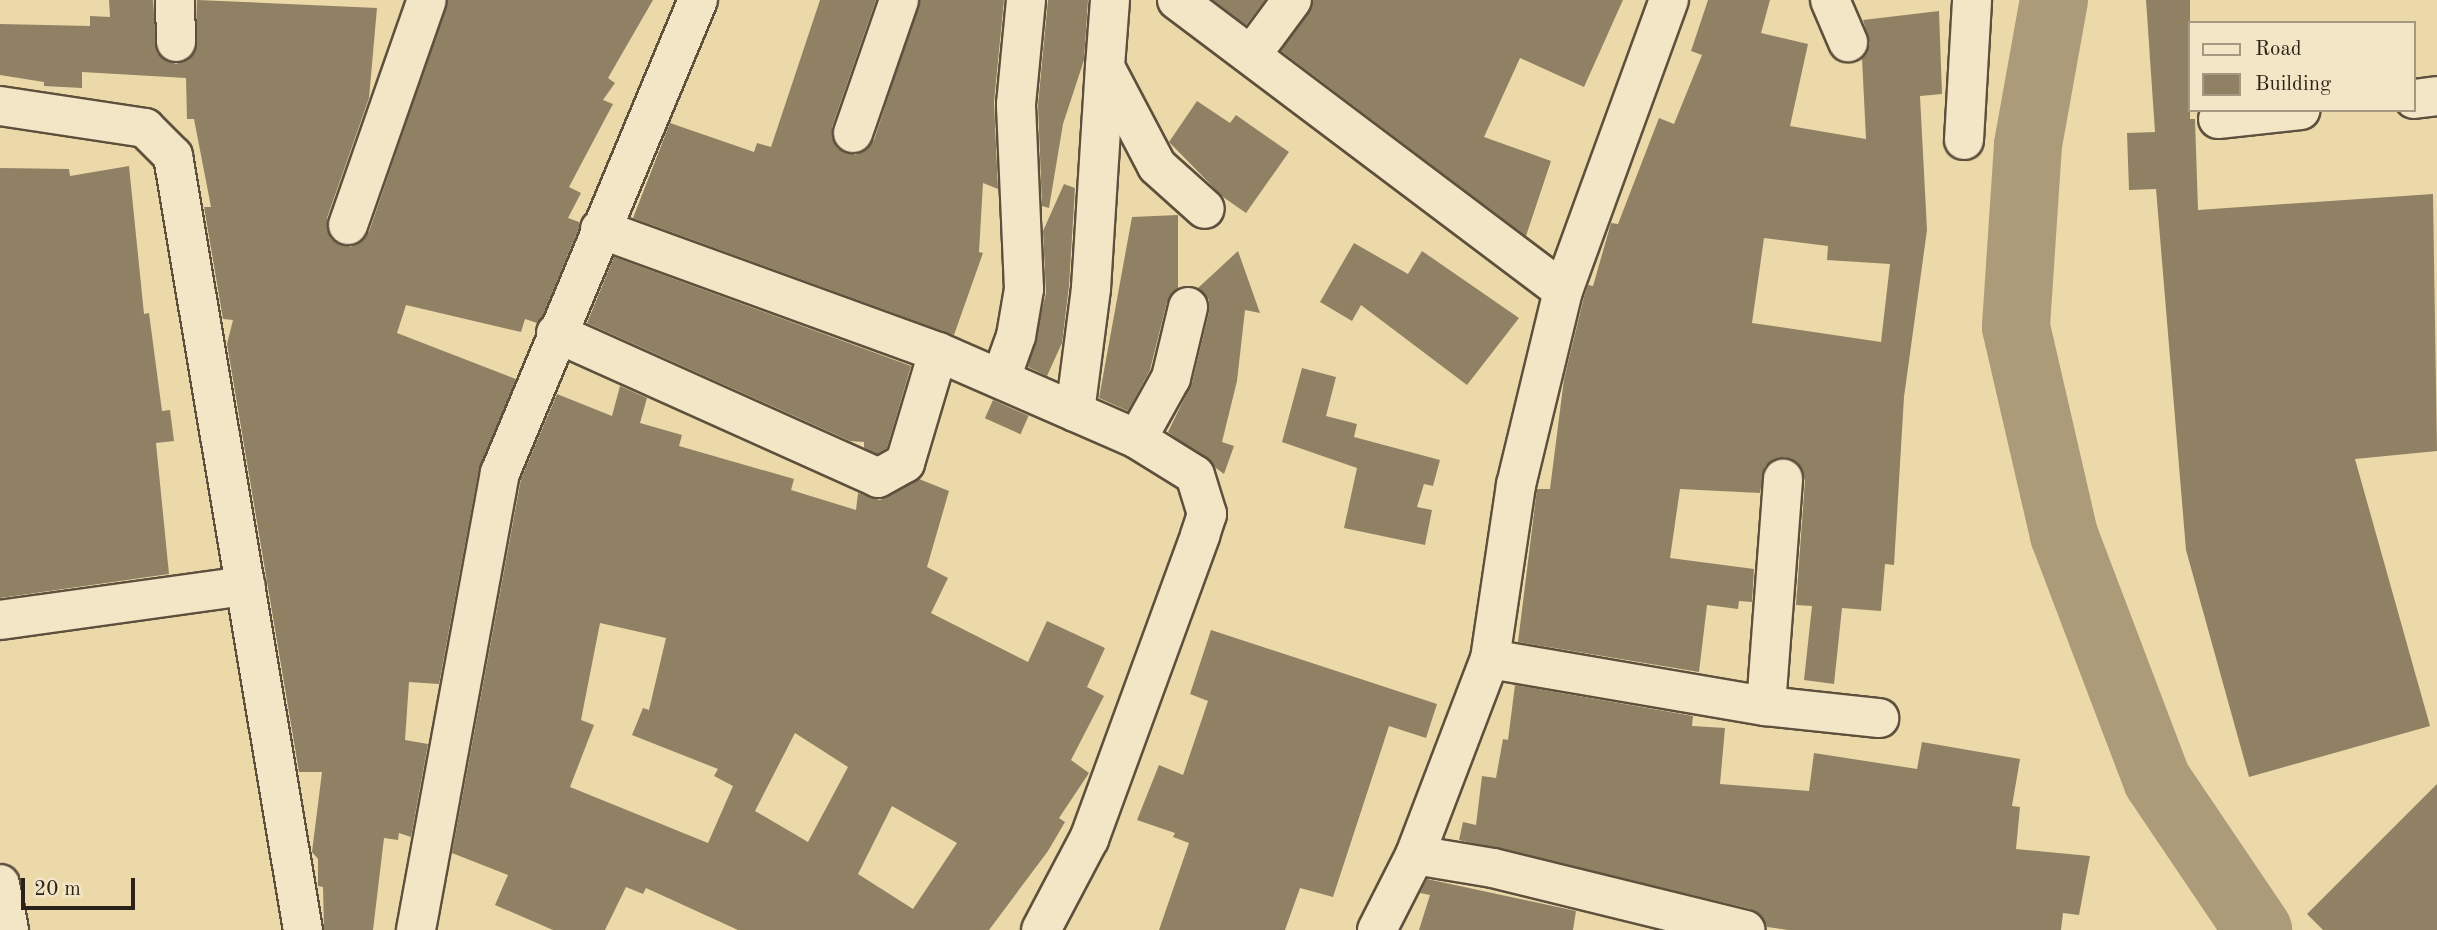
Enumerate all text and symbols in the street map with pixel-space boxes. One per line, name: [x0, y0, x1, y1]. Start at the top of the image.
legend: [2188, 21, 2416, 112]
text: Road: [2255, 39, 2302, 60]
text: Building: [2255, 74, 2331, 95]
scale bar: [24, 864, 138, 908]
text: 20 m: [34, 879, 81, 900]

